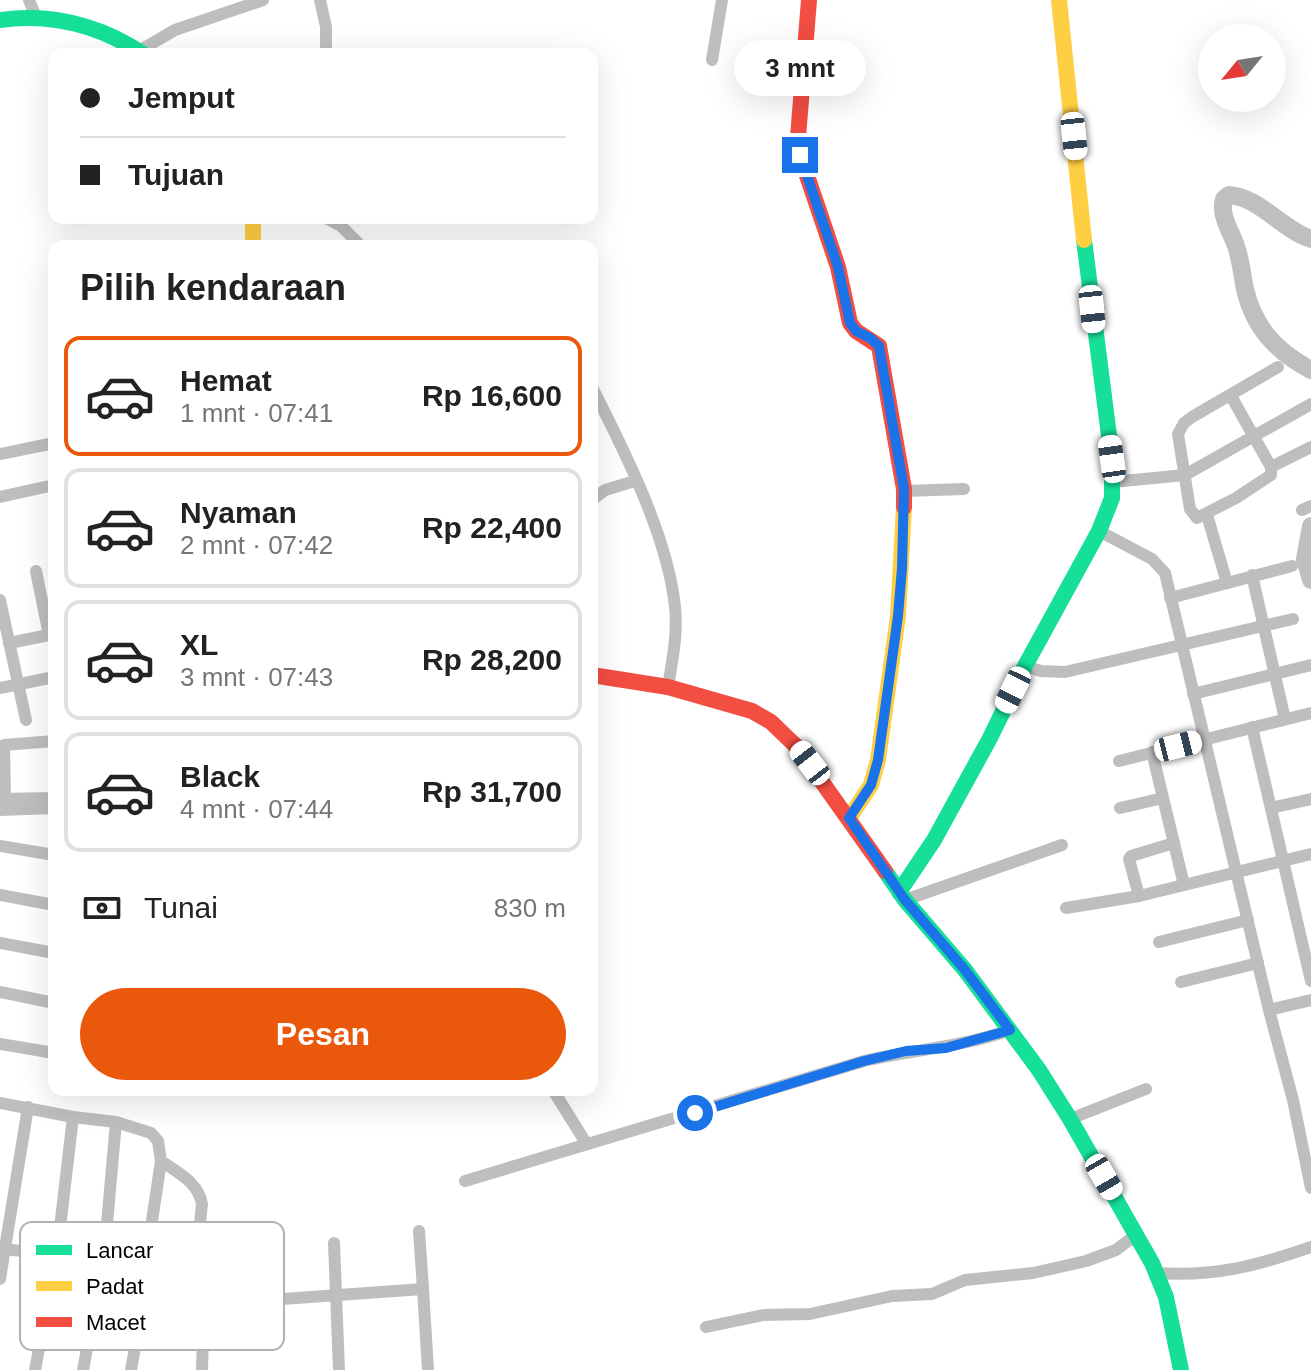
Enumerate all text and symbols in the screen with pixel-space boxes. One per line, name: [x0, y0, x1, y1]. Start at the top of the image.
north arrow: [1198, 24, 1286, 112]
map controls: [1198, 24, 1286, 112]
callout: 3 mnt: [734, 39, 866, 95]
text: 3 mnt: [765, 53, 835, 83]
text: Jemput: [128, 81, 235, 114]
car: [1060, 111, 1088, 161]
route end: [782, 137, 818, 173]
text: Tujuan: [128, 158, 224, 191]
text: Pilih kendaraan: [80, 267, 346, 308]
car: [1078, 284, 1106, 334]
icon: car: [84, 360, 156, 432]
text: Hemat: [180, 364, 272, 397]
text: Rp 16,600: [422, 379, 562, 412]
text: 1 mnt · 07:41: [180, 398, 333, 428]
car: [1097, 434, 1127, 484]
icon: car: [84, 492, 156, 564]
text: Nyaman: [180, 496, 297, 529]
text: Rp 22,400: [422, 511, 562, 544]
text: 2 mnt · 07:42: [180, 530, 333, 560]
icon: car: [84, 624, 156, 696]
text: XL: [180, 628, 218, 661]
text: Rp 28,200: [422, 643, 562, 676]
text: 3 mnt · 07:43: [180, 662, 333, 692]
car: [992, 663, 1034, 717]
car: [1152, 729, 1204, 763]
car: [786, 737, 834, 789]
icon: car: [84, 756, 156, 828]
text: Black: [180, 760, 260, 793]
text: Rp 31,700: [422, 775, 562, 808]
text: 4 mnt · 07:44: [180, 794, 333, 824]
icon: cash: [80, 886, 124, 930]
text: Tunai: [144, 891, 218, 924]
text: 830 m: [494, 893, 566, 923]
button: Pesan: [80, 988, 566, 1080]
route start: [677, 1095, 713, 1131]
car: [1082, 1150, 1126, 1204]
legend: [20, 1222, 284, 1350]
text: Lancar: [86, 1238, 153, 1263]
text: Padat: [86, 1274, 144, 1299]
text: Macet: [86, 1310, 146, 1335]

